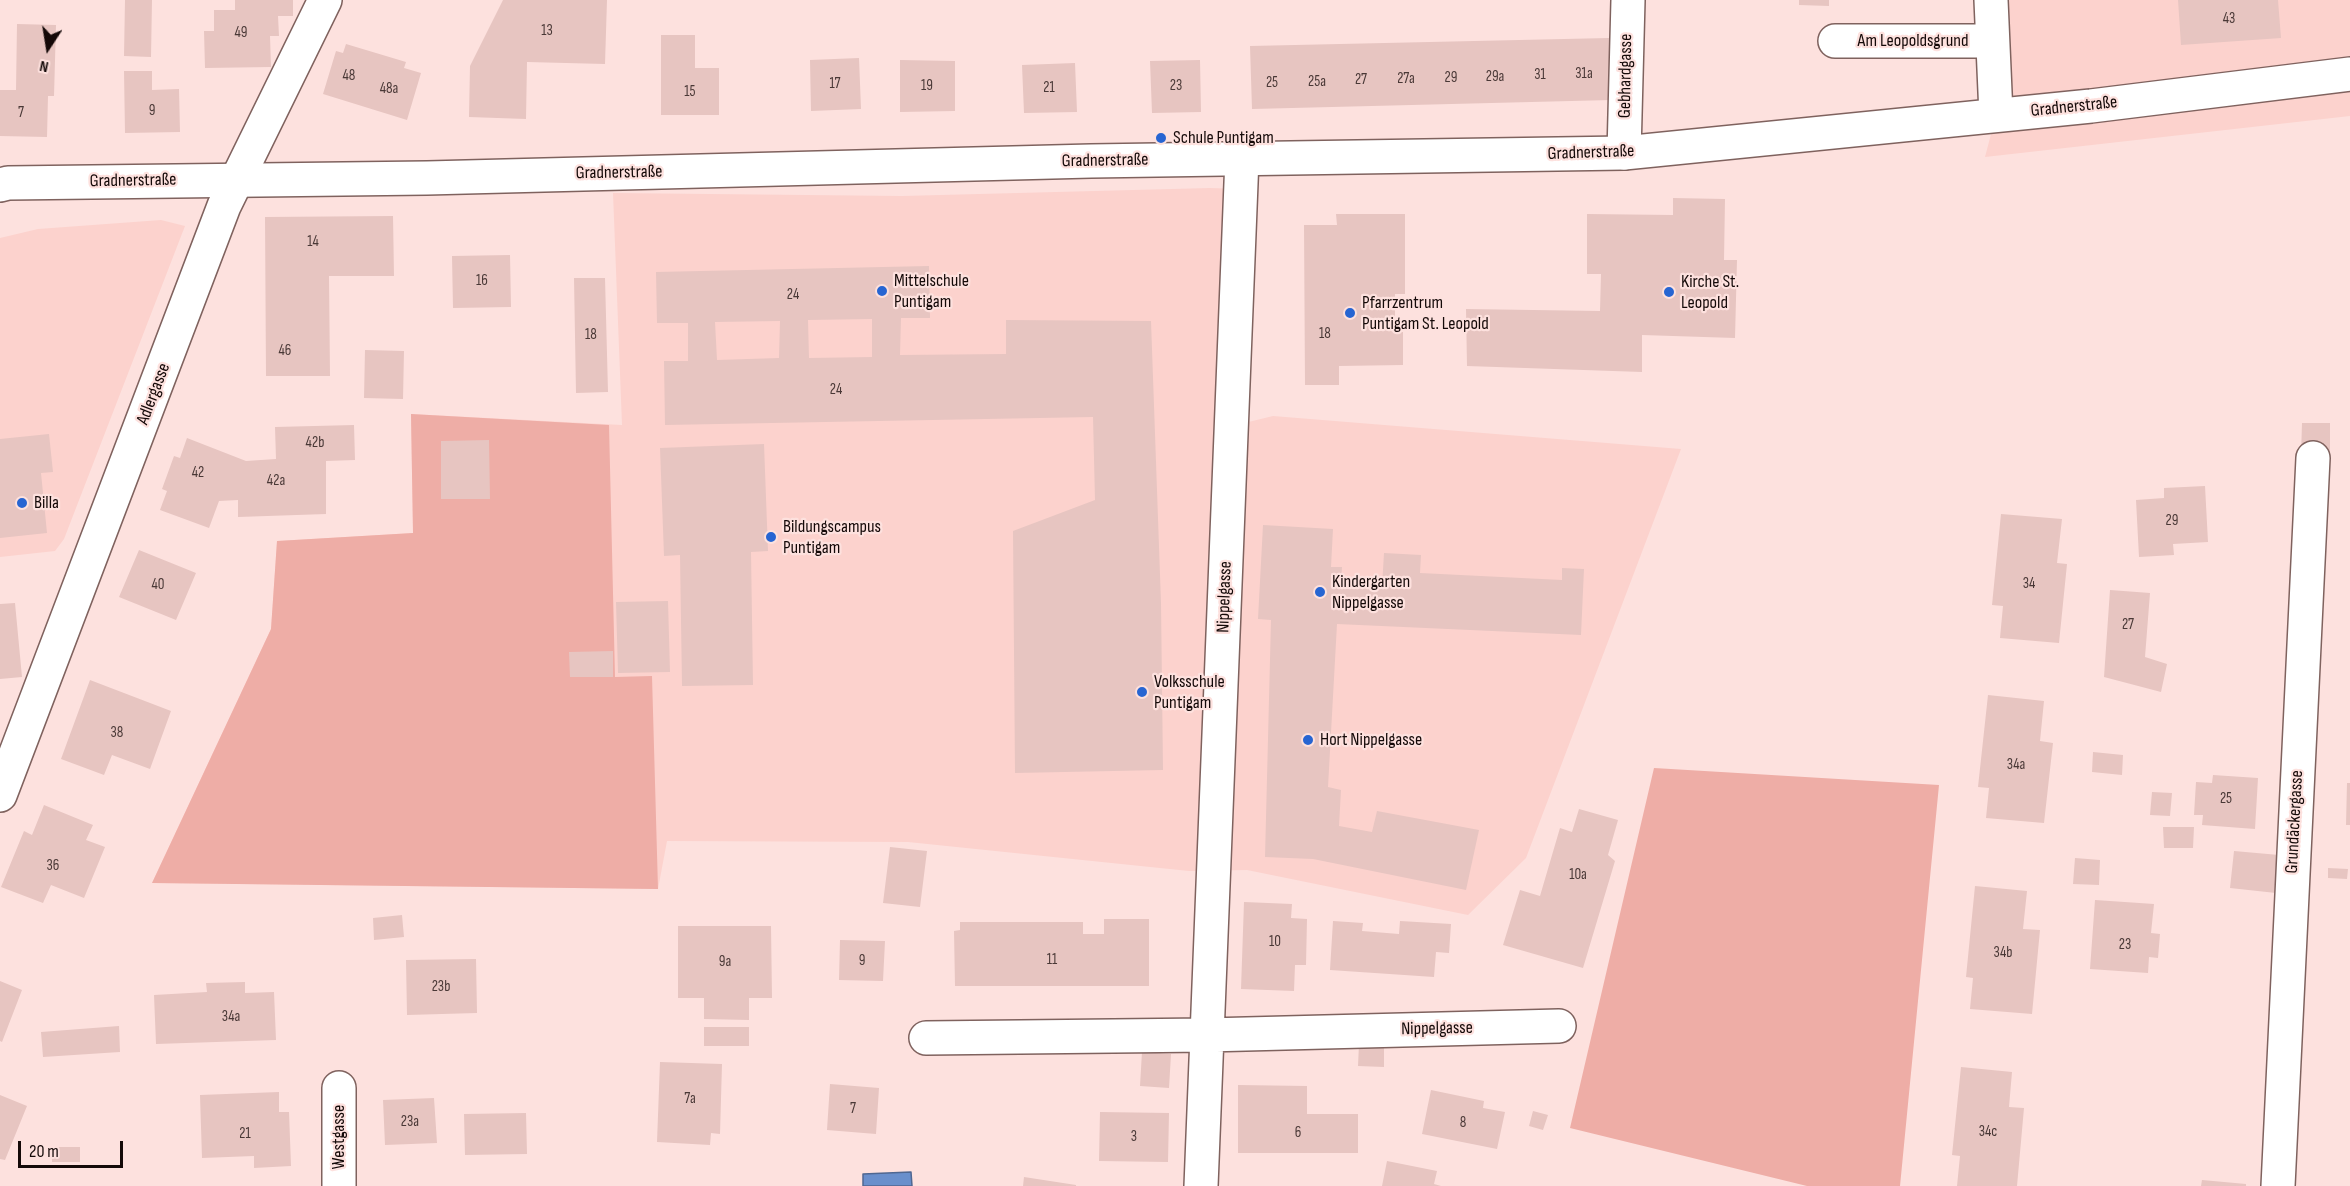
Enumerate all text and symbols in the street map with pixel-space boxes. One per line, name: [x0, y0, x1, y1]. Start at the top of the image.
house number: 43: [2223, 10, 2235, 28]
north arrow: [18, 18, 78, 78]
house number: 13: [541, 22, 553, 40]
house number: 49: [235, 24, 247, 42]
street label: Am Leopoldsgrund: [1858, 30, 1968, 52]
street label: Gebhardgasse: [1614, 34, 1638, 118]
text: N: [38, 56, 50, 76]
house number: 31a: [1575, 65, 1593, 83]
house number: 31: [1534, 66, 1546, 84]
house number: 48: [343, 67, 355, 85]
house number: 29a: [1486, 68, 1504, 86]
house number: 29: [1445, 69, 1457, 87]
house number: 27a: [1397, 70, 1415, 88]
house number: 27: [1355, 71, 1367, 89]
house number: 25a: [1308, 73, 1326, 91]
house number: 25: [1266, 74, 1278, 92]
house number: 17: [829, 75, 841, 93]
house number: 19: [921, 77, 933, 95]
house number: 23: [1170, 77, 1182, 95]
house number: 21: [1043, 79, 1055, 97]
house number: 48a: [380, 80, 398, 98]
house number: 15: [684, 83, 696, 101]
street label: Gradnerstraße: [2030, 92, 2118, 122]
house number: 9: [149, 102, 155, 120]
house number: 7: [18, 104, 24, 122]
place label: Schule Puntigam: [1173, 127, 1274, 149]
marker: Schule Puntigam: [1154, 131, 1168, 145]
street label: Gradnerstraße: [1547, 141, 1635, 165]
street label: Gradnerstraße: [1061, 149, 1149, 173]
street label: Gradnerstraße: [575, 161, 663, 185]
street label: Gradnerstraße: [89, 169, 177, 193]
house number: 14: [307, 233, 319, 251]
place label: Mittelschule Puntigam: [894, 270, 969, 312]
place label: Kirche St. Leopold: [1681, 271, 1739, 314]
house number: 16: [476, 272, 488, 290]
marker: Mittelschule Puntigam: [875, 284, 889, 298]
marker: Kirche St. Leopold: [1662, 285, 1676, 299]
house number: 24: [787, 286, 799, 304]
place label: Pfarrzentrum Puntigam St. Leopold: [1362, 292, 1489, 334]
marker: Pfarrzentrum Puntigam St. Leopold: [1343, 306, 1357, 320]
house number: 18: [1319, 325, 1331, 343]
house number: 18: [585, 326, 597, 344]
house number: 46: [279, 342, 291, 360]
street label: Adlergasse: [132, 360, 176, 428]
house number: 24: [830, 381, 842, 399]
house number: 42b: [306, 434, 324, 452]
house number: 42: [192, 464, 204, 482]
house number: 42a: [267, 472, 285, 490]
place label: Billa: [34, 492, 59, 514]
marker: Billa: [15, 496, 29, 510]
house number: 29: [2166, 512, 2178, 530]
place label: Bildungscampus Puntigam: [783, 516, 881, 558]
marker: Bildungscampus Puntigam: [764, 530, 778, 544]
street label: Nippelgasse: [1213, 561, 1237, 633]
place label: Kindergarten Nippelgasse: [1332, 571, 1410, 614]
house number: 34: [2023, 575, 2035, 593]
house number: 40: [152, 576, 164, 594]
marker: Kindergarten Nippelgasse: [1313, 585, 1327, 599]
house number: 27: [2122, 616, 2134, 634]
place label: Volksschule Puntigam: [1154, 671, 1225, 714]
marker: Volksschule Puntigam: [1135, 685, 1149, 699]
house number: 38: [111, 724, 123, 742]
place label: Hort Nippelgasse: [1320, 729, 1422, 751]
marker: Hort Nippelgasse: [1301, 733, 1315, 747]
house number: 34a: [2007, 756, 2025, 774]
street label: Grundäckergasse: [2282, 770, 2308, 874]
house number: 25: [2220, 790, 2232, 808]
house number: 36: [47, 857, 59, 875]
house number: 10a: [1569, 866, 1587, 884]
house number: 10: [1269, 933, 1281, 951]
house number: 23: [2119, 936, 2131, 954]
house number: 34b: [1994, 944, 2012, 962]
house number: 11: [1047, 951, 1057, 969]
house number: 9: [859, 952, 865, 970]
house number: 9a: [719, 953, 731, 971]
house number: 23b: [432, 978, 450, 996]
house number: 34a: [222, 1008, 240, 1026]
street label: Nippelgasse: [1401, 1018, 1473, 1040]
house number: 7a: [684, 1090, 696, 1108]
house number: 7: [850, 1100, 856, 1118]
street label: Westgasse: [328, 1105, 350, 1169]
house number: 23a: [401, 1113, 419, 1131]
house number: 8: [1460, 1114, 1466, 1132]
house number: 34c: [1979, 1123, 1997, 1141]
house number: 6: [1295, 1124, 1301, 1142]
house number: 21: [239, 1125, 251, 1143]
house number: 3: [1131, 1128, 1137, 1146]
scale bar: [21, 1129, 126, 1167]
text: 20 m: [29, 1141, 59, 1162]

